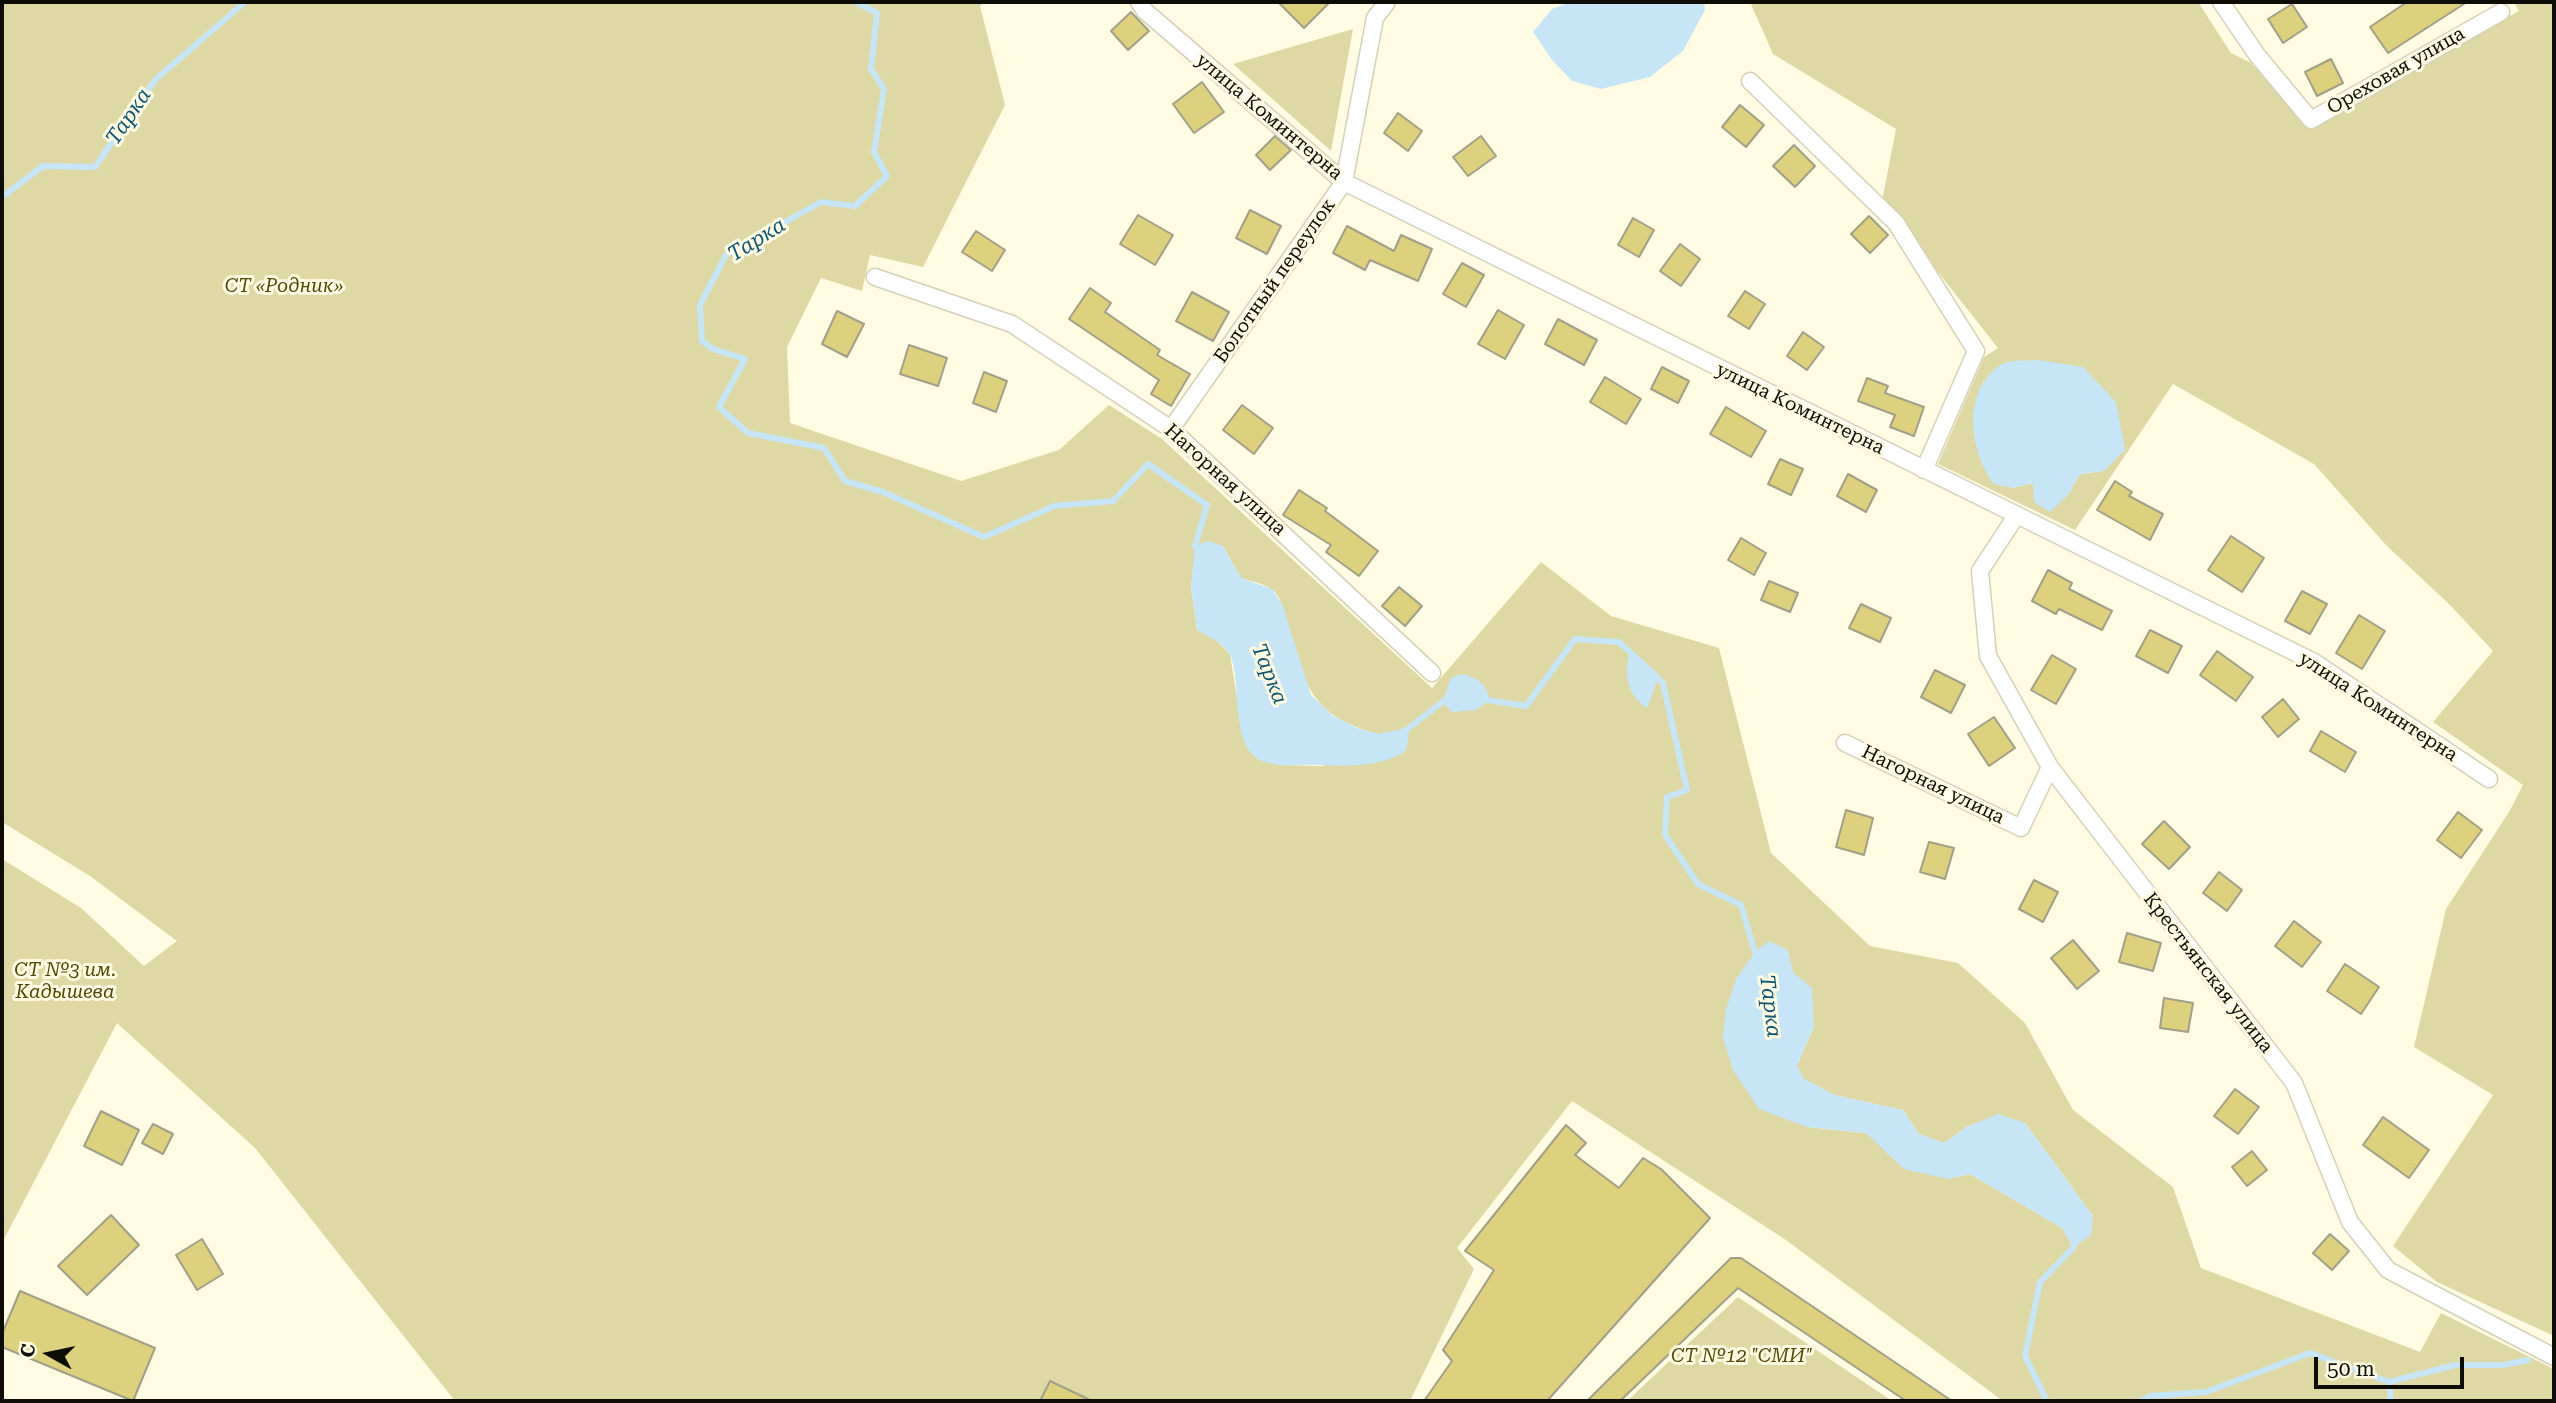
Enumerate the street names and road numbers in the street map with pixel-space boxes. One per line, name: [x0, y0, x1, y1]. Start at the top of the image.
street label: Ореховая улица: [2323, 22, 2469, 120]
street label: улица Коминтерна: [1191, 49, 1347, 185]
street label: Болотный переулок: [1210, 194, 1340, 368]
street label: улица Коминтерна: [1712, 358, 1888, 460]
street label: Нагорная улица: [1159, 419, 1291, 541]
street label: улица Коминтерна: [2294, 647, 2462, 767]
street label: Нагорная улица: [1858, 741, 2008, 829]
street label: Крестьянская улица: [2138, 888, 2278, 1058]

